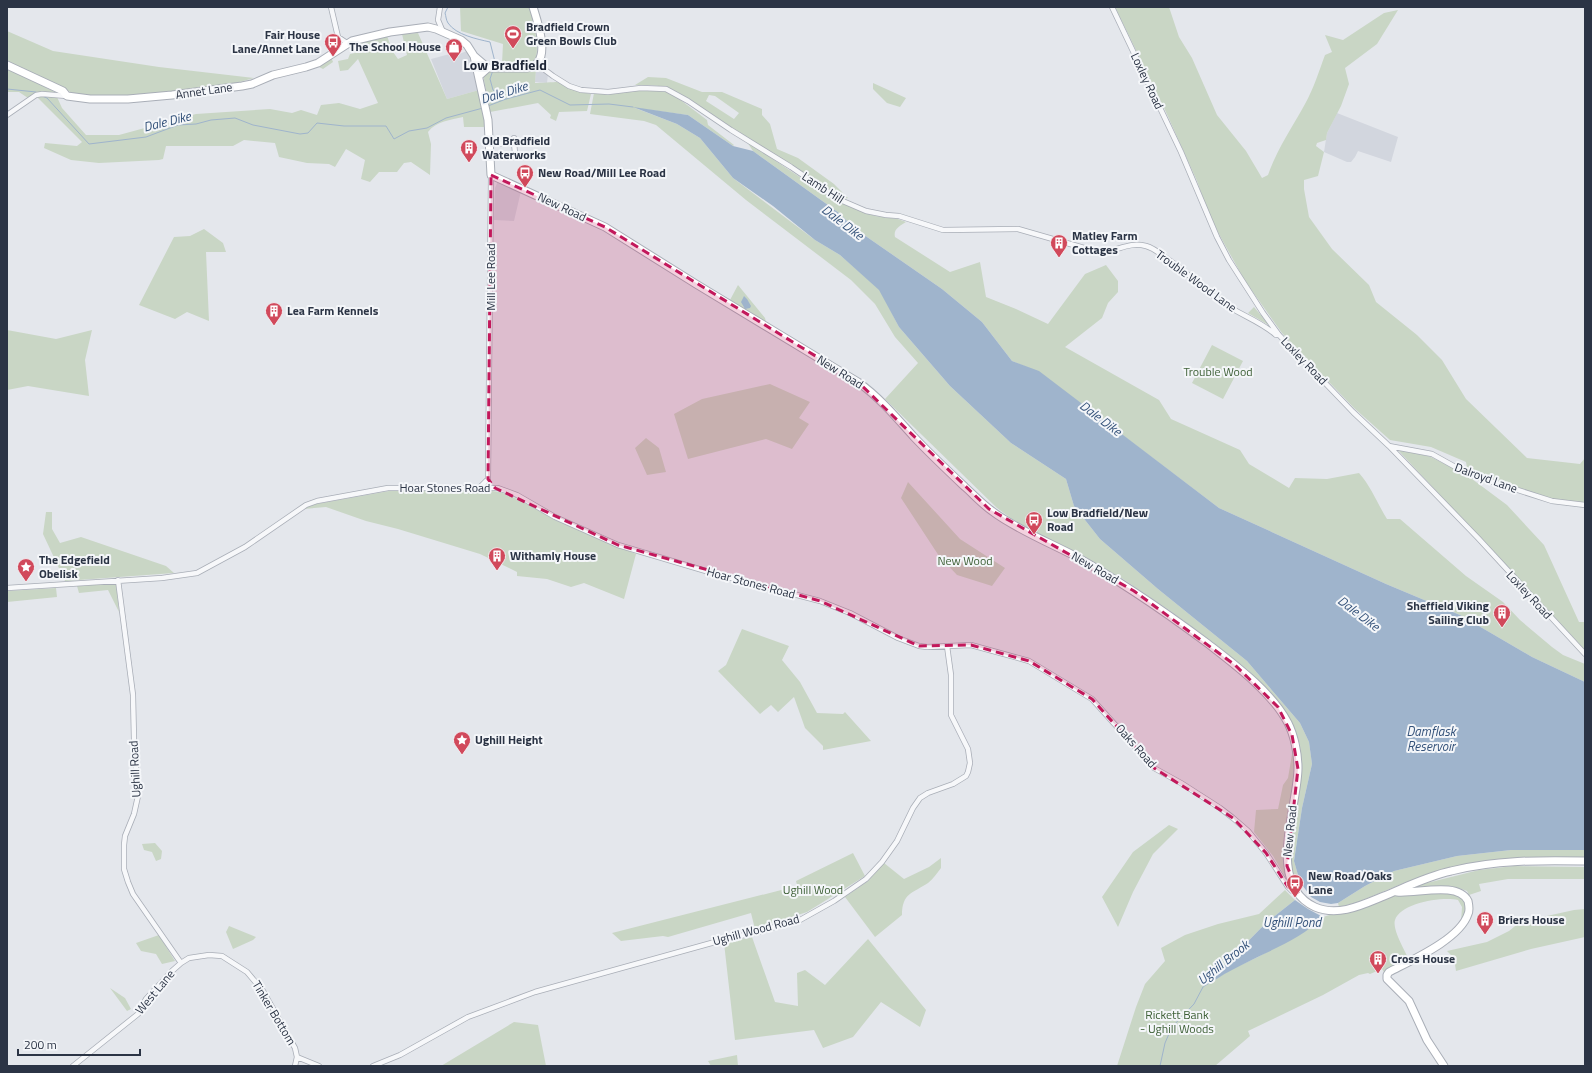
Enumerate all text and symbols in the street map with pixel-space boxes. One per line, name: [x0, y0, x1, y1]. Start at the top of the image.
place label: Bradfield Crown Green Bowls Club: [526, 17, 617, 50]
sports icon: Bradfield Crown Green Bowls Club: [503, 24, 523, 49]
place label: Fair House Lane/Annet Lane: [232, 25, 320, 58]
bus stop icon: Fair House Lane/Annet Lane: [323, 32, 343, 57]
place label: The School House: [349, 37, 441, 56]
shop icon: The School House: [444, 37, 464, 62]
street label: Loxley Road: [1126, 49, 1169, 112]
district label: Low Bradfield: [463, 54, 547, 75]
water label: Dale Dike: [478, 75, 531, 109]
street label: Annet Lane: [174, 77, 234, 104]
water label: Dale Dike: [141, 105, 194, 137]
place label: Old Bradfield Waterworks: [482, 131, 550, 164]
building icon: Old Bradfield Waterworks: [459, 138, 479, 163]
bus stop icon: New Road/Mill Lee Road: [515, 163, 535, 188]
place label: New Road/Mill Lee Road: [538, 163, 666, 182]
street label: Lamb Hill: [798, 167, 848, 208]
street label: New Road: [535, 187, 590, 226]
water label: Dale Dike: [818, 200, 869, 245]
place label: Matley Farm Cottages: [1072, 226, 1138, 259]
building icon: Matley Farm Cottages: [1049, 233, 1069, 258]
street label: Mill Lee Road: [481, 243, 500, 311]
street label: Trouble Wood Lane: [1152, 245, 1241, 317]
building icon: Lea Farm Kennels: [264, 301, 284, 326]
place label: Lea Farm Kennels: [287, 301, 379, 320]
street label: Loxley Road: [1277, 332, 1332, 389]
street label: New Road: [813, 350, 867, 393]
park label: Trouble Wood: [1183, 362, 1253, 381]
water label: Dale Dike: [1076, 396, 1127, 441]
street label: Dalroyd Lane: [1452, 457, 1520, 498]
street label: Hoar Stones Road: [400, 478, 490, 497]
place label: Low Bradfield/New Road: [1047, 503, 1148, 536]
bus stop icon: Low Bradfield/New Road: [1024, 510, 1044, 535]
building icon: Withamly House: [487, 546, 507, 571]
place label: Withamly House: [510, 546, 596, 565]
street label: New Road: [1068, 546, 1122, 589]
place label: The Edgefield Obelisk: [39, 550, 110, 583]
park label: New Wood: [937, 551, 993, 570]
place icon: The Edgefield Obelisk: [16, 557, 36, 582]
street label: Hoar Stones Road: [705, 562, 797, 603]
street label: Loxley Road: [1502, 566, 1557, 623]
water label: Dale Dike: [1334, 591, 1385, 636]
place label: Sheffield Viking Sailing Club: [1407, 596, 1490, 629]
building icon: Sheffield Viking Sailing Club: [1492, 603, 1512, 628]
street label: Oaks Road: [1111, 719, 1161, 772]
water label: Damflask Reservoir: [1406, 721, 1458, 756]
place icon: Ughill Height: [452, 730, 472, 755]
place label: Ughill Height: [475, 730, 543, 749]
street label: Ughill Road: [124, 740, 145, 798]
street label: New Road: [1277, 804, 1302, 858]
place label: New Road/Oaks Lane: [1308, 866, 1392, 899]
bus stop icon: New Road/Oaks Lane: [1285, 873, 1305, 898]
park label: Ughill Wood: [783, 880, 843, 899]
street label: Ughill Wood Road: [710, 909, 801, 950]
building icon: Briers House: [1475, 910, 1495, 935]
place label: Briers House: [1498, 910, 1565, 929]
water label: Ughill Pond: [1263, 912, 1322, 932]
water label: Ughill Brook: [1193, 934, 1255, 989]
building icon: Cross House: [1368, 949, 1388, 974]
place label: Cross House: [1391, 949, 1455, 968]
street label: West Lane: [130, 965, 179, 1018]
street label: Tinker Bottom: [248, 977, 301, 1049]
park label: Rickett Bank - Ughill Woods: [1140, 1005, 1214, 1038]
scale bar: [18, 1031, 140, 1057]
text: 200 m: [24, 1035, 57, 1054]

